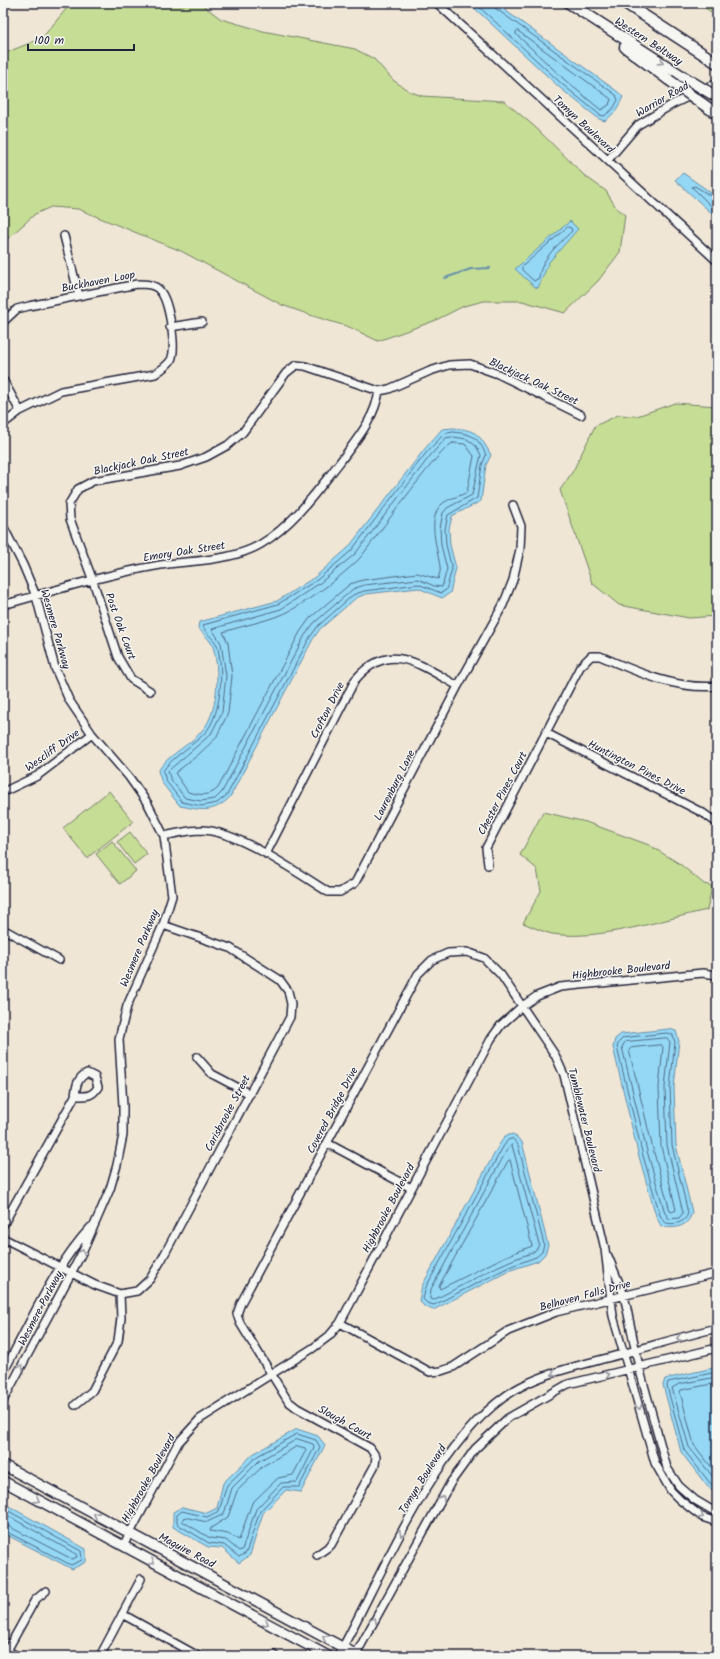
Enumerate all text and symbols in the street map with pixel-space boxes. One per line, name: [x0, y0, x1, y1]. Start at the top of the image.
street label: Western Beltway: [611, 13, 687, 71]
scale bar: [28, 26, 134, 52]
text: 100 m: [34, 31, 65, 50]
one-way arrow: [657, 58, 664, 65]
street label: Warrior Road: [633, 77, 693, 122]
street label: Tomyn Boulevard: [548, 91, 619, 159]
street label: Buckhaven Loop: [60, 266, 137, 298]
street label: Blackjack Oak Street: [486, 353, 582, 411]
street label: Blackjack Oak Street: [92, 443, 191, 481]
street label: Emory Oak Street: [142, 537, 227, 567]
street label: Wesmere Parkway: [35, 587, 75, 672]
street label: Post Oak Court: [100, 590, 141, 663]
street label: Crofton Drive: [306, 679, 350, 742]
street label: Wescliff Drive: [21, 725, 84, 777]
street label: Huntington Pines Drive: [585, 735, 689, 800]
street label: Laurenburg Lane: [369, 747, 420, 824]
street label: Chester Pines Court: [473, 748, 533, 839]
street label: Wesmere Parkway: [115, 906, 165, 990]
street label: Highbrooke Boulevard: [571, 957, 672, 985]
street label: Covered Bridge Drive: [302, 1064, 363, 1157]
street label: Tumblewater Boulevard: [562, 1066, 606, 1175]
street label: Carisbrooke Street: [200, 1071, 256, 1155]
street label: Highbrooke Boulevard: [358, 1160, 420, 1256]
one-way arrow: [77, 1249, 85, 1256]
street label: Wesmere Parkway: [14, 1267, 69, 1349]
street label: Belhaven Falls Drive: [538, 1275, 633, 1317]
one-way arrow: [676, 1333, 683, 1342]
one-way arrow: [16, 1364, 24, 1371]
one-way arrow: [551, 1369, 558, 1377]
one-way arrow: [603, 1371, 610, 1380]
street label: Slough Court: [314, 1401, 375, 1445]
one-way arrow: [634, 1403, 643, 1410]
street label: Highbrooke Boulevard: [117, 1430, 181, 1526]
street label: Tomyn Boulevard: [394, 1441, 452, 1518]
one-way arrow: [33, 1495, 40, 1503]
one-way arrow: [437, 1495, 444, 1502]
one-way arrow: [92, 1512, 100, 1519]
one-way arrow: [697, 1512, 704, 1519]
street label: Maguire Road: [155, 1528, 219, 1574]
one-way arrow: [399, 1530, 406, 1537]
one-way arrow: [148, 1557, 155, 1564]
one-way arrow: [370, 1617, 377, 1624]
one-way arrow: [262, 1618, 270, 1626]
one-way arrow: [321, 1635, 329, 1642]

